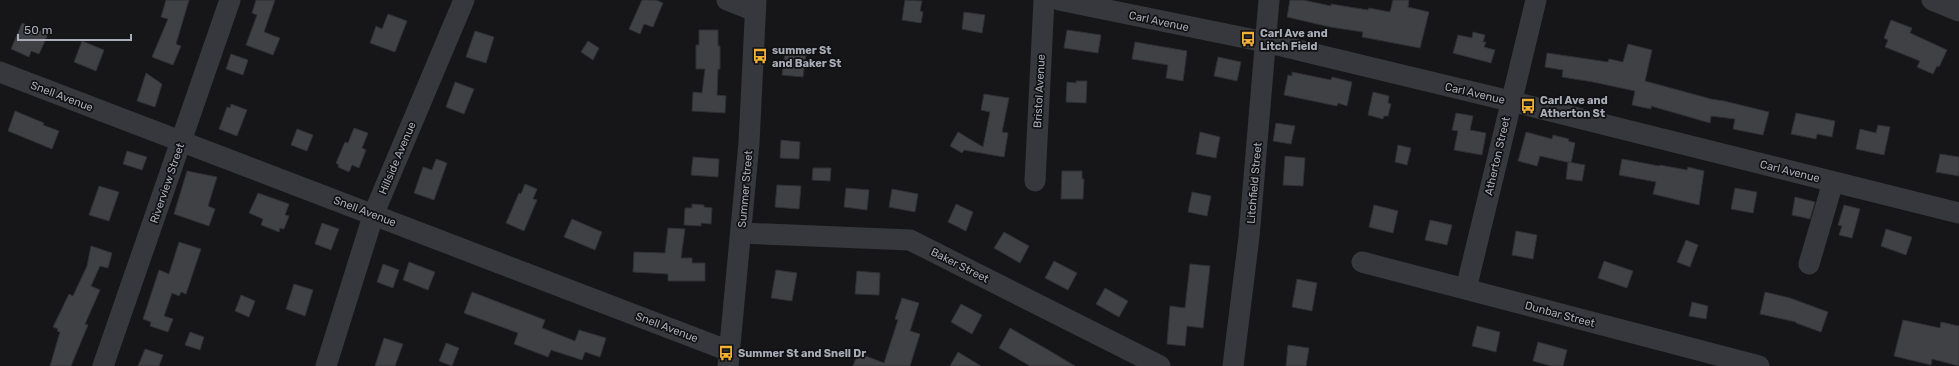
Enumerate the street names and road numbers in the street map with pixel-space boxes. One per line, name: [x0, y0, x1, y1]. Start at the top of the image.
street label: Carl Avenue: [1128, 9, 1190, 34]
street label: Bristol Avenue: [1031, 54, 1048, 128]
street label: Snell Avenue: [29, 79, 95, 114]
street label: Carl Avenue: [1444, 80, 1506, 107]
street label: Atherton Street: [1482, 115, 1513, 197]
street label: Hillside Avenue: [376, 120, 419, 197]
street label: Riverview Street: [148, 141, 188, 225]
street label: Litchfield Street: [1244, 141, 1265, 224]
street label: Summer Street: [736, 149, 755, 228]
street label: Carl Avenue: [1759, 158, 1821, 185]
street label: Snell Avenue: [332, 194, 398, 229]
street label: Baker Street: [929, 245, 992, 286]
street label: Dunbar Street: [1523, 299, 1597, 330]
street label: Snell Avenue: [634, 310, 700, 345]

